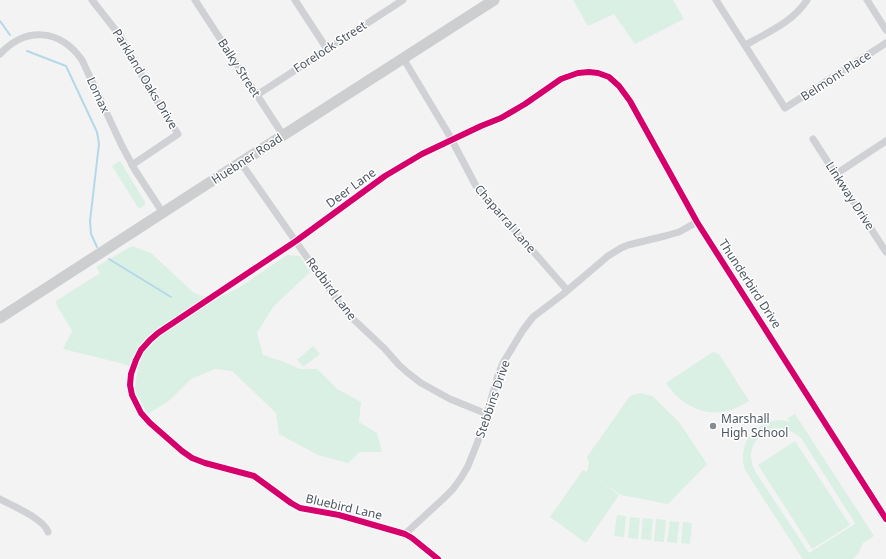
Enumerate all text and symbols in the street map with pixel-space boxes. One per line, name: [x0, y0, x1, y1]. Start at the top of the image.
street label: Forelock Street: [290, 16, 370, 77]
street label: Parkland Oaks Drive: [109, 25, 182, 132]
street label: Balky Street: [214, 35, 265, 101]
street label: Belmont Place: [797, 46, 874, 105]
street label: Lomax: [83, 74, 114, 116]
street label: Huebner Road: [208, 129, 286, 188]
street label: Linkway Drive: [822, 158, 879, 233]
street label: Deer Lane: [322, 164, 379, 211]
street label: Chaparral Lane: [471, 181, 540, 257]
street label: Thunderbird Drive: [715, 236, 786, 332]
street label: Redbird Lane: [302, 254, 361, 324]
street label: Stebbins Drive: [471, 357, 514, 440]
place label: Marshall High School: [721, 410, 788, 441]
marker: Marshall High School: [708, 421, 718, 431]
street label: Bluebird Lane: [304, 489, 384, 524]

